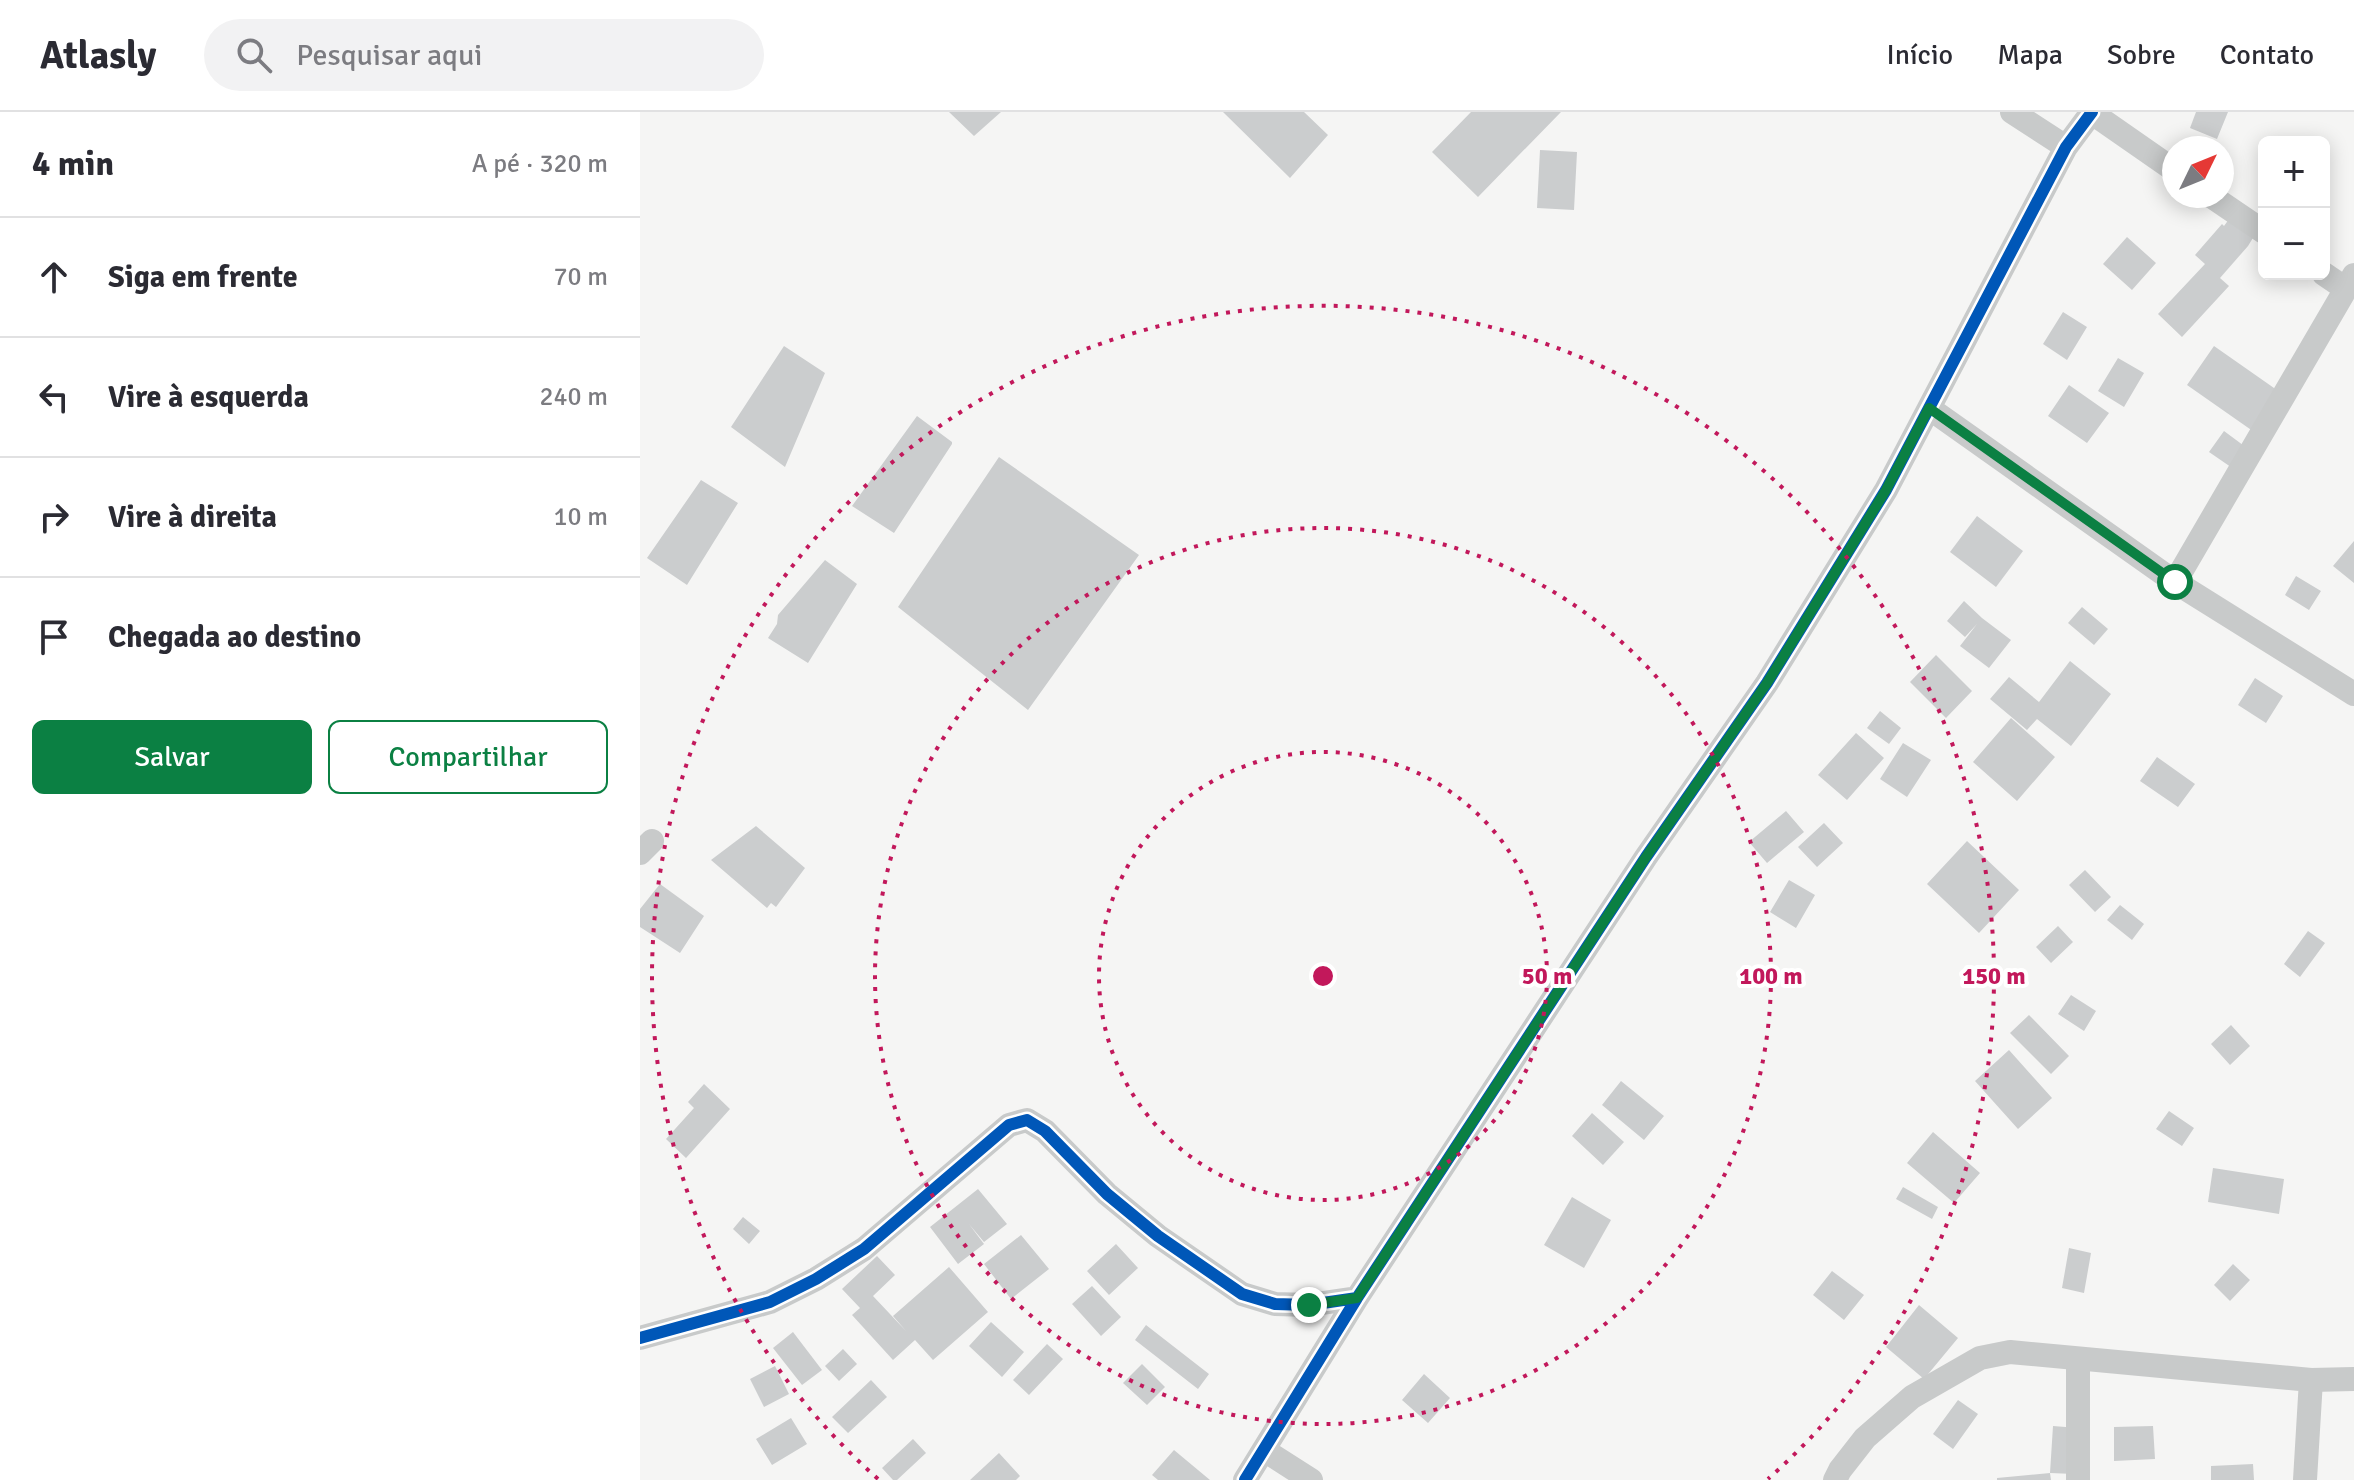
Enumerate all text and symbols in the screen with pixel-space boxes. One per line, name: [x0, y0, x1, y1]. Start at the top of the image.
search box: [204, 19, 764, 91]
text: Atlasly: [40, 32, 156, 79]
icon: search: [232, 33, 276, 77]
text: Pesquisar aqui: [296, 37, 482, 74]
text: Início: [1886, 38, 1953, 72]
text: Mapa: [1997, 38, 2063, 72]
text: Sobre: [2107, 38, 2176, 72]
text: Contato: [2220, 38, 2314, 72]
north arrow: [2162, 136, 2234, 208]
map controls: [2258, 136, 2330, 280]
button: +: [2258, 136, 2330, 208]
text: 4 min: [32, 143, 114, 185]
text: A pé · 320 m: [472, 148, 608, 180]
button: −: [2258, 208, 2330, 280]
icon: ahead: [32, 255, 76, 299]
text: Siga em frente: [108, 259, 298, 296]
text: 70 m: [553, 261, 608, 293]
icon: left: [32, 375, 76, 419]
text: Vire à esquerda: [108, 379, 309, 416]
text: 240 m: [539, 381, 608, 413]
icon: right: [32, 495, 76, 539]
text: Vire à direita: [108, 499, 277, 536]
text: 10 m: [553, 501, 608, 533]
route start: [2157, 564, 2193, 600]
icon: arrive: [32, 615, 76, 659]
text: Chegada ao destino: [108, 619, 361, 656]
button: Salvar: [32, 720, 312, 794]
button: Compartilhar: [328, 720, 608, 794]
text: 50 m: [1522, 961, 1572, 991]
text: 100 m: [1739, 961, 1803, 991]
text: 150 m: [1962, 961, 2026, 991]
centre of rings: [1309, 962, 1337, 990]
route end: [1291, 1287, 1327, 1323]

